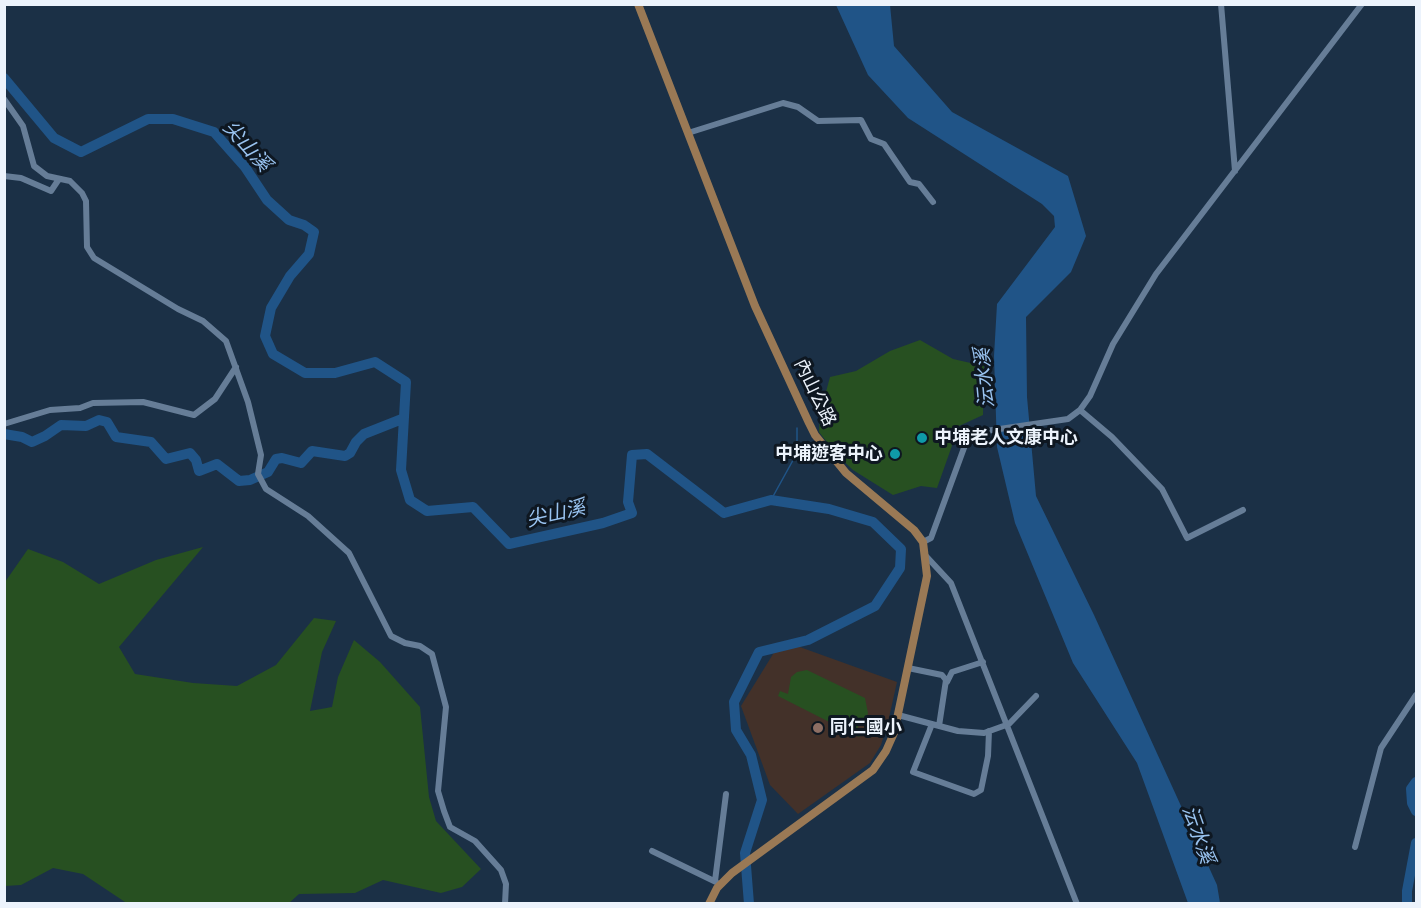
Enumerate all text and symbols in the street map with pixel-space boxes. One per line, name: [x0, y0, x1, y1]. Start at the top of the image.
water label: 尖山溪: [217, 117, 275, 177]
water label: 沄水溪: [971, 347, 1001, 409]
street label: 內山公路: [789, 356, 839, 430]
place label: 中埔老人文康中心: [934, 427, 1078, 449]
marker: 中埔老人文康中心: [915, 431, 929, 445]
place label: 中埔遊客中心: [775, 443, 883, 465]
marker: 中埔遊客中心: [888, 447, 902, 461]
water label: 尖山溪: [524, 497, 588, 533]
place label: 同仁國小: [830, 717, 902, 739]
marker: 同仁國小: [811, 721, 825, 735]
water label: 沄水溪: [1176, 803, 1218, 867]

